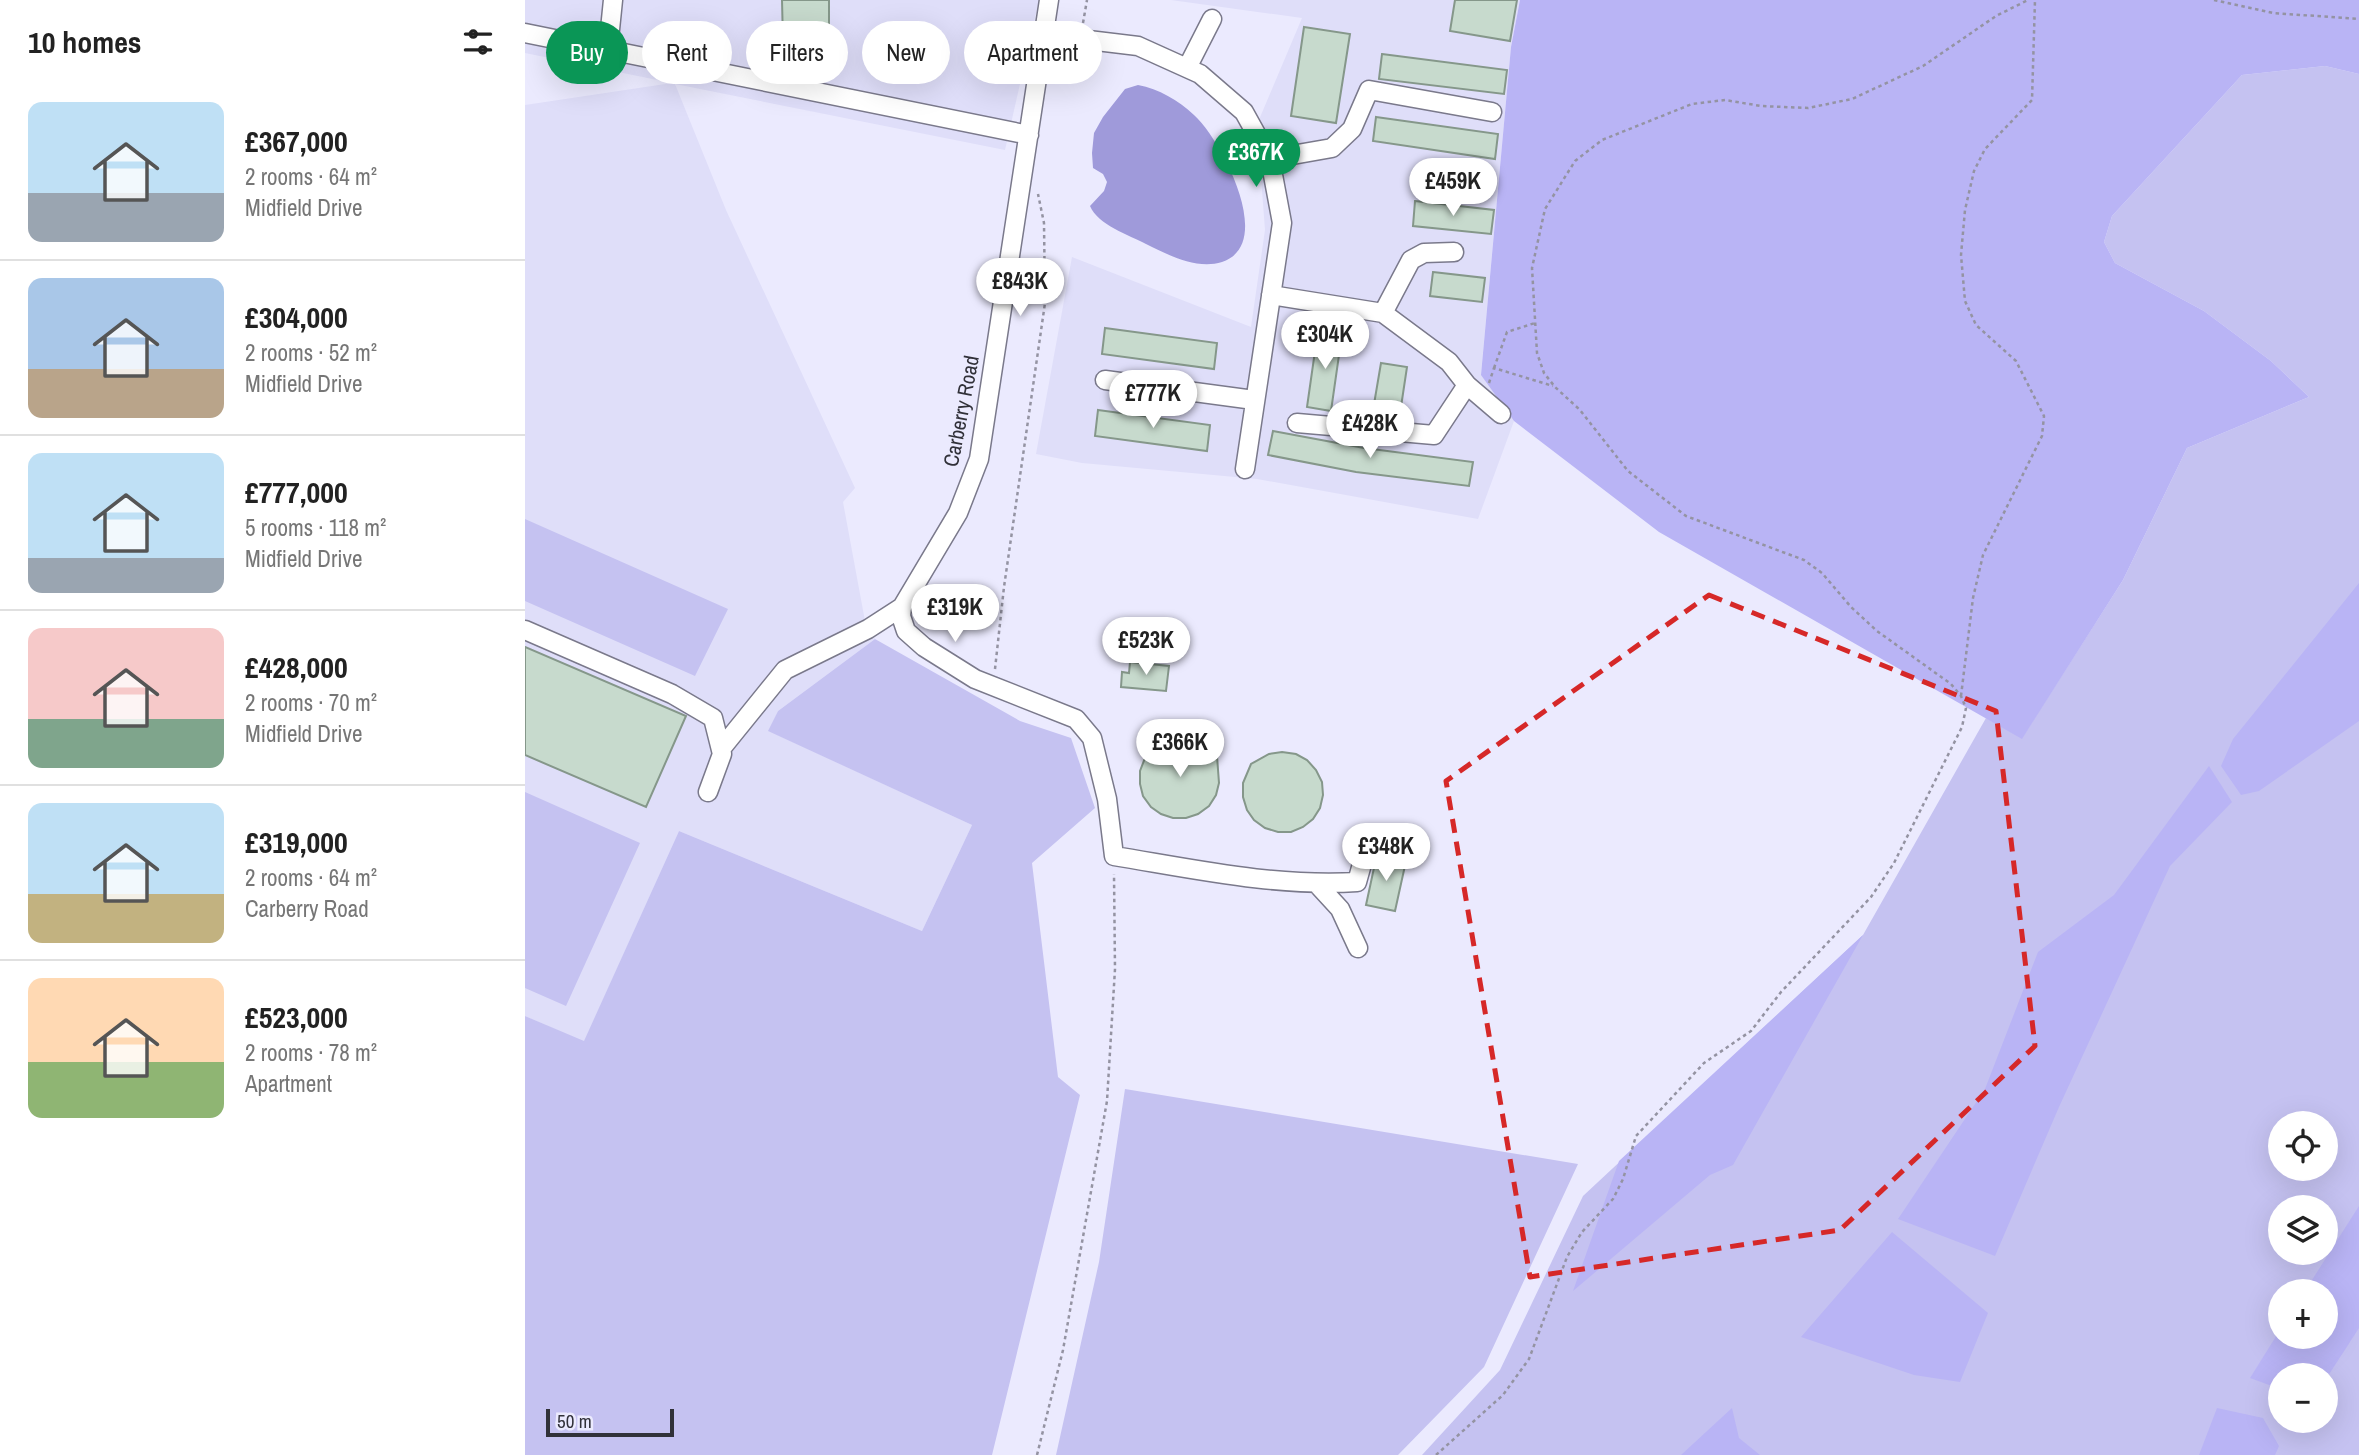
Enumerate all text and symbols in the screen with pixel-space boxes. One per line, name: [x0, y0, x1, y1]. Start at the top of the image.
chip: Buy: [546, 21, 628, 84]
chip: Rent: [642, 21, 732, 84]
chip: Filters: [746, 21, 848, 84]
chip: New: [862, 21, 950, 84]
chip: Apartment: [964, 21, 1102, 84]
text: 10 homes: [28, 22, 142, 62]
icon: filters: [459, 23, 497, 61]
text: £367,000: [245, 121, 348, 161]
icon: home: [84, 130, 168, 214]
pin: £367K: [1207, 130, 1305, 189]
text: £367K: [1228, 136, 1284, 167]
pin: £459K: [1404, 158, 1502, 218]
text: 2 rooms · 64 m²: [245, 161, 377, 192]
text: £459K: [1425, 165, 1481, 196]
text: Midfield Drive: [245, 192, 362, 223]
pin: £843K: [971, 258, 1069, 318]
text: £843K: [992, 265, 1048, 296]
text: £304,000: [245, 297, 348, 337]
icon: home: [84, 306, 168, 390]
pin: £304K: [1276, 312, 1374, 371]
text: £304K: [1297, 318, 1353, 349]
text: 2 rooms · 52 m²: [245, 337, 377, 368]
street label: Carberry Road: [936, 353, 986, 469]
text: Midfield Drive: [245, 368, 362, 399]
pin: £777K: [1104, 370, 1202, 430]
text: £777K: [1125, 377, 1181, 408]
pin: £428K: [1321, 400, 1419, 460]
text: £428K: [1342, 407, 1398, 438]
text: £777,000: [245, 472, 348, 512]
icon: home: [84, 481, 168, 565]
text: 5 rooms · 118 m²: [245, 512, 386, 543]
text: Midfield Drive: [245, 543, 362, 574]
pin: £319K: [906, 584, 1004, 644]
text: £319K: [927, 591, 983, 622]
pin: £523K: [1097, 618, 1195, 677]
text: £523K: [1118, 624, 1174, 655]
text: £428,000: [245, 647, 348, 687]
icon: home: [84, 656, 168, 740]
text: 2 rooms · 70 m²: [245, 687, 377, 718]
text: Midfield Drive: [245, 718, 362, 749]
pin: £366K: [1131, 720, 1229, 779]
text: £366K: [1152, 726, 1208, 757]
text: £319,000: [245, 822, 348, 862]
pin: £348K: [1337, 824, 1435, 883]
text: £348K: [1358, 830, 1414, 861]
icon: home: [84, 831, 168, 915]
text: 2 rooms · 64 m²: [245, 862, 377, 893]
text: Carberry Road: [245, 893, 369, 924]
text: £523,000: [245, 997, 348, 1037]
icon: home: [84, 1006, 168, 1090]
text: 2 rooms · 78 m²: [245, 1037, 377, 1068]
text: Apartment: [245, 1068, 332, 1099]
map controls: [2268, 1111, 2338, 1433]
button: locate: [2268, 1111, 2338, 1181]
button: layers: [2268, 1195, 2338, 1265]
button: +: [2268, 1279, 2338, 1349]
button: −: [2268, 1363, 2338, 1433]
scale bar: [546, 1406, 674, 1438]
text: 50 m: [557, 1408, 592, 1434]

